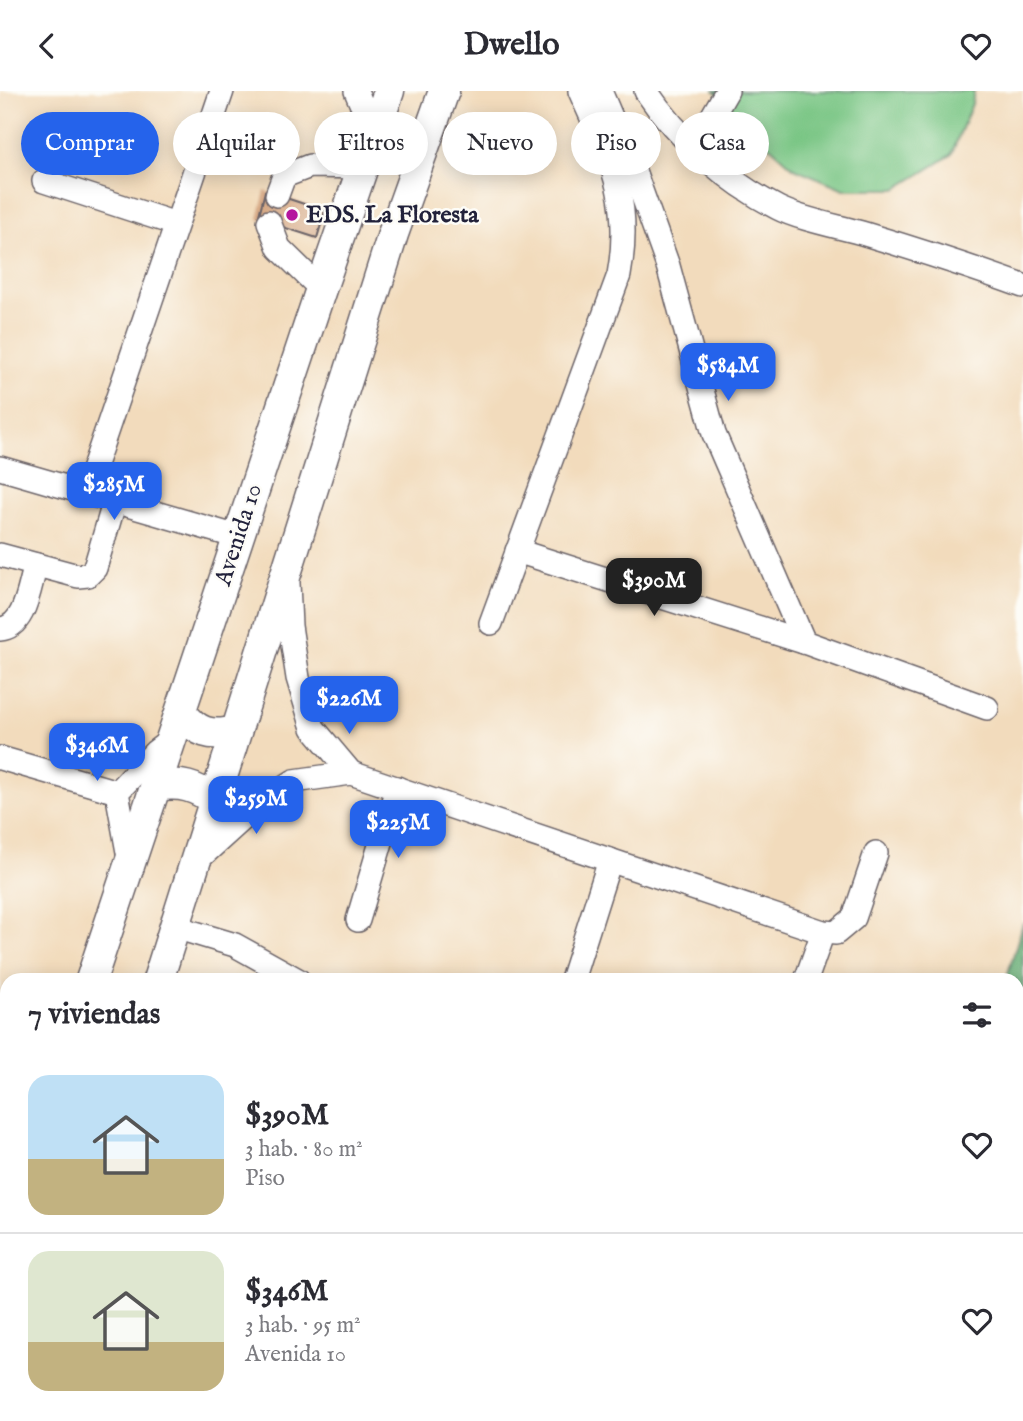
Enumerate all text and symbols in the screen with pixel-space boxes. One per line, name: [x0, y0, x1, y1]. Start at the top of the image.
text: Dwello: [464, 25, 559, 66]
icon: back: [28, 27, 66, 65]
icon: heart: [957, 27, 995, 65]
chip: Comprar: [21, 112, 159, 175]
chip: Alquilar: [173, 112, 300, 175]
chip: Filtros: [314, 112, 428, 175]
chip: Nuevo: [442, 112, 557, 175]
chip: Piso: [571, 112, 661, 175]
chip: Casa: [675, 112, 769, 175]
place label: EDS. La Floresta: [306, 200, 479, 231]
marker: EDS. La Floresta: [284, 207, 300, 223]
pin: $584M: [679, 343, 777, 403]
text: $584M: [697, 351, 760, 380]
pin: $285M: [65, 463, 163, 522]
text: $285M: [83, 470, 145, 499]
street label: Avenida 10: [208, 480, 270, 591]
pin: $390M: [605, 559, 703, 618]
text: $390M: [622, 566, 686, 595]
pin: $226M: [300, 677, 398, 736]
text: $226M: [316, 684, 382, 713]
pin: $346M: [48, 723, 146, 783]
text: $346M: [65, 731, 129, 760]
pin: $259M: [207, 777, 305, 836]
text: $259M: [224, 784, 288, 813]
pin: $225M: [349, 801, 447, 860]
text: $225M: [366, 808, 430, 837]
text: 7 viviendas: [28, 996, 160, 1034]
icon: filters: [958, 996, 996, 1034]
text: $390M: [245, 1097, 329, 1135]
icon: home: [84, 1103, 168, 1187]
icon: heart: [958, 1126, 996, 1164]
text: 3 hab. · 80 m²: [245, 1135, 363, 1164]
text: Piso: [245, 1164, 285, 1193]
text: $346M: [245, 1273, 328, 1311]
icon: home: [84, 1279, 168, 1363]
icon: heart: [958, 1302, 996, 1340]
text: 3 hab. · 95 m²: [245, 1311, 361, 1340]
text: Avenida 10: [245, 1340, 346, 1369]

